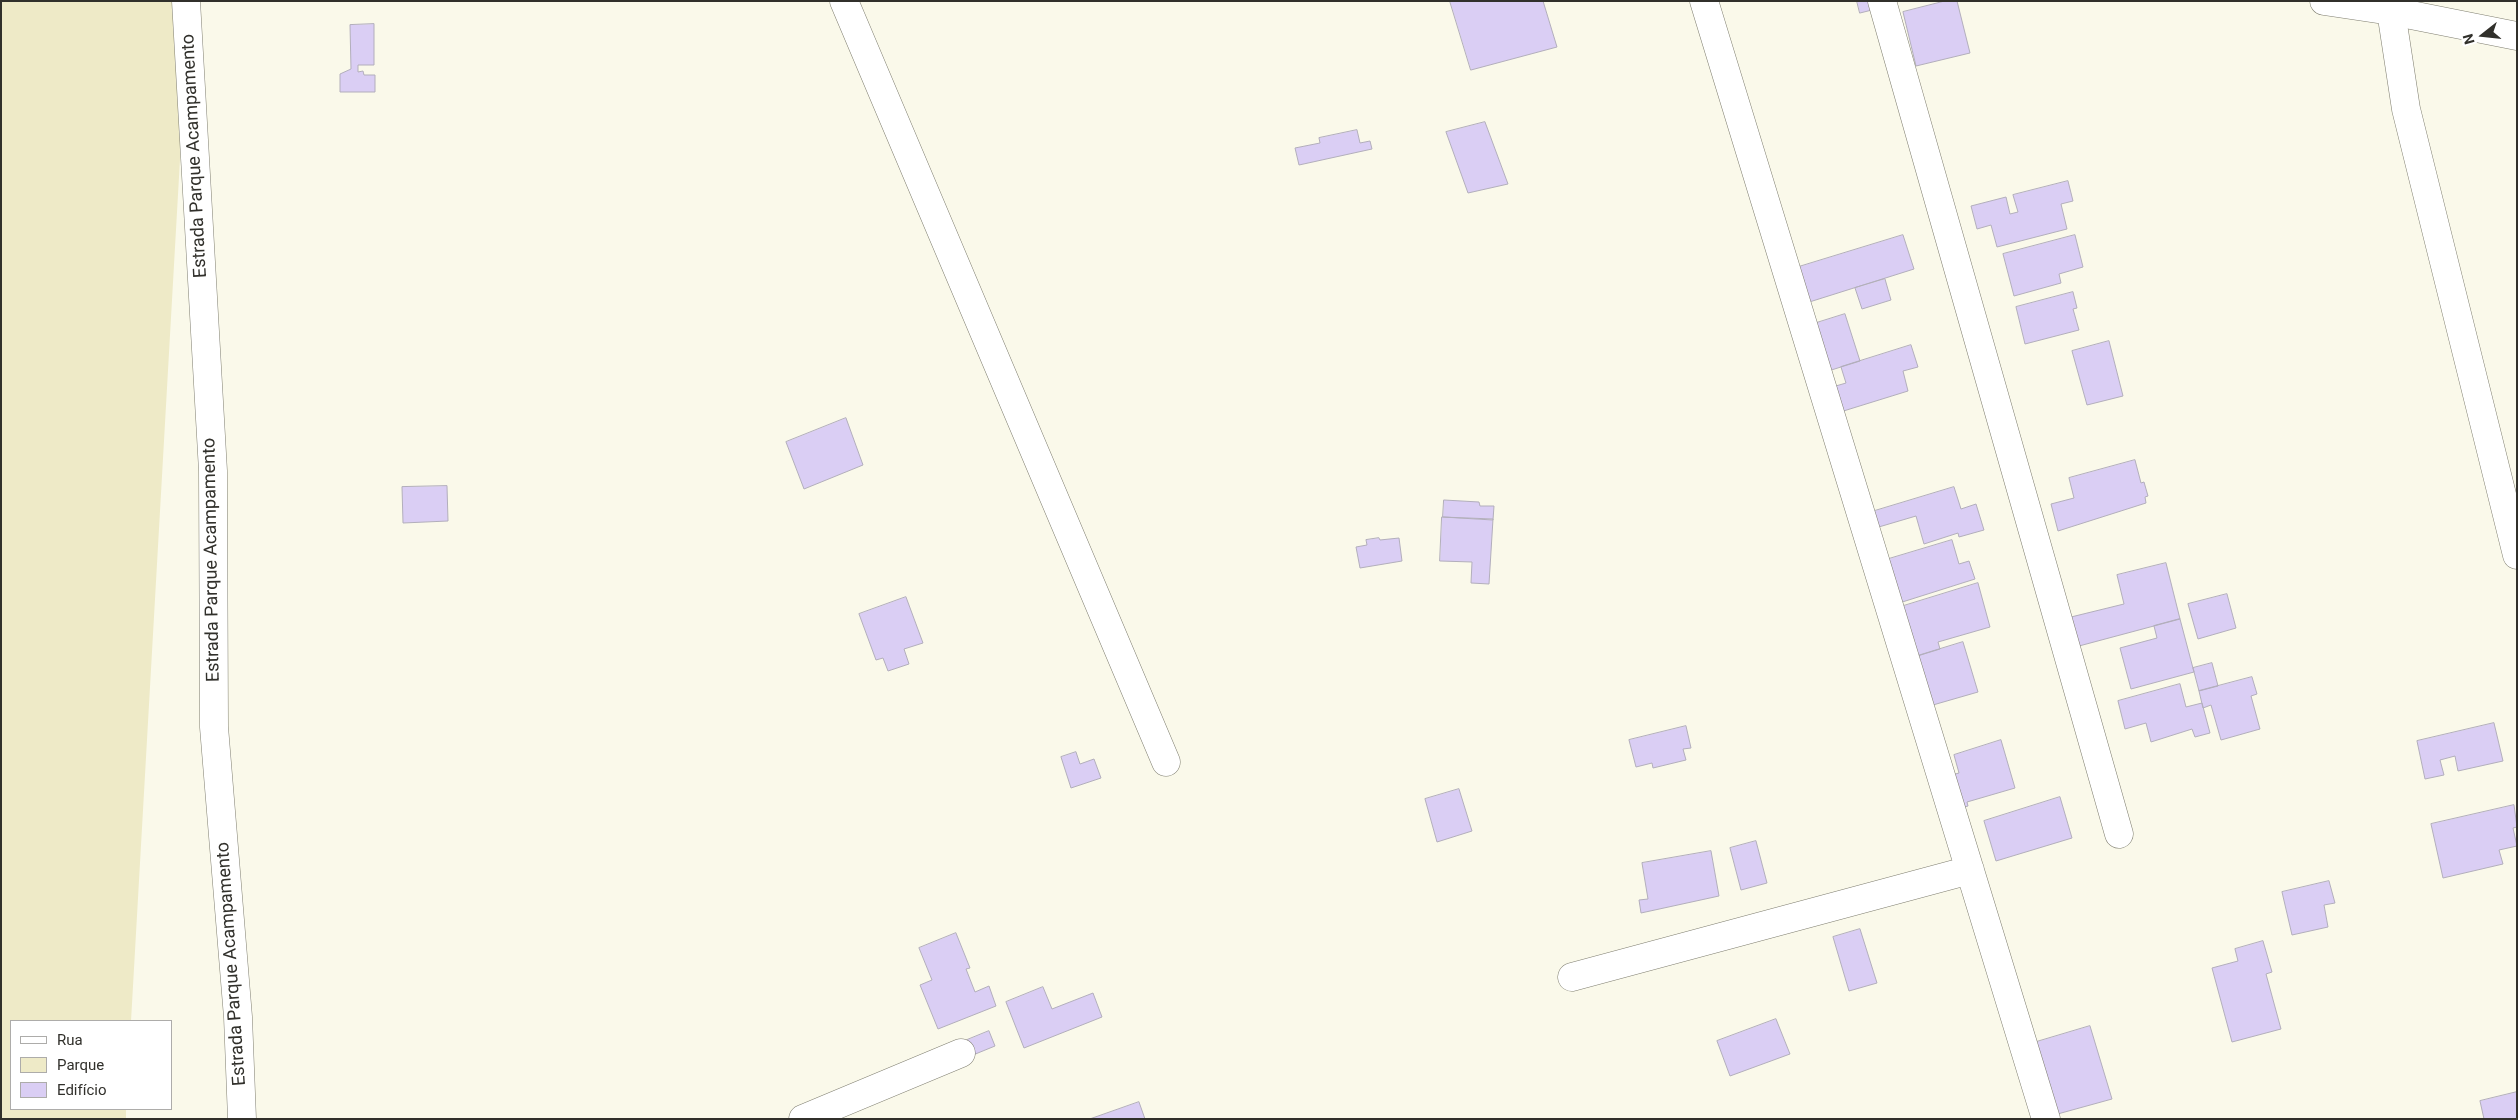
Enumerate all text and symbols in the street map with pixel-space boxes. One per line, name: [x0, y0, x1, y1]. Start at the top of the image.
north arrow: [2458, 10, 2508, 60]
text: N: [2460, 32, 2478, 46]
street label: Estrada Parque Acampamento: [178, 33, 212, 279]
street label: Estrada Parque Acampamento: [199, 438, 225, 682]
street label: Estrada Parque Acampamento: [213, 841, 251, 1087]
legend: [10, 1020, 172, 1110]
text: Rua: [57, 1031, 83, 1049]
text: Parque: [57, 1056, 104, 1074]
text: Edifício: [57, 1081, 106, 1099]

